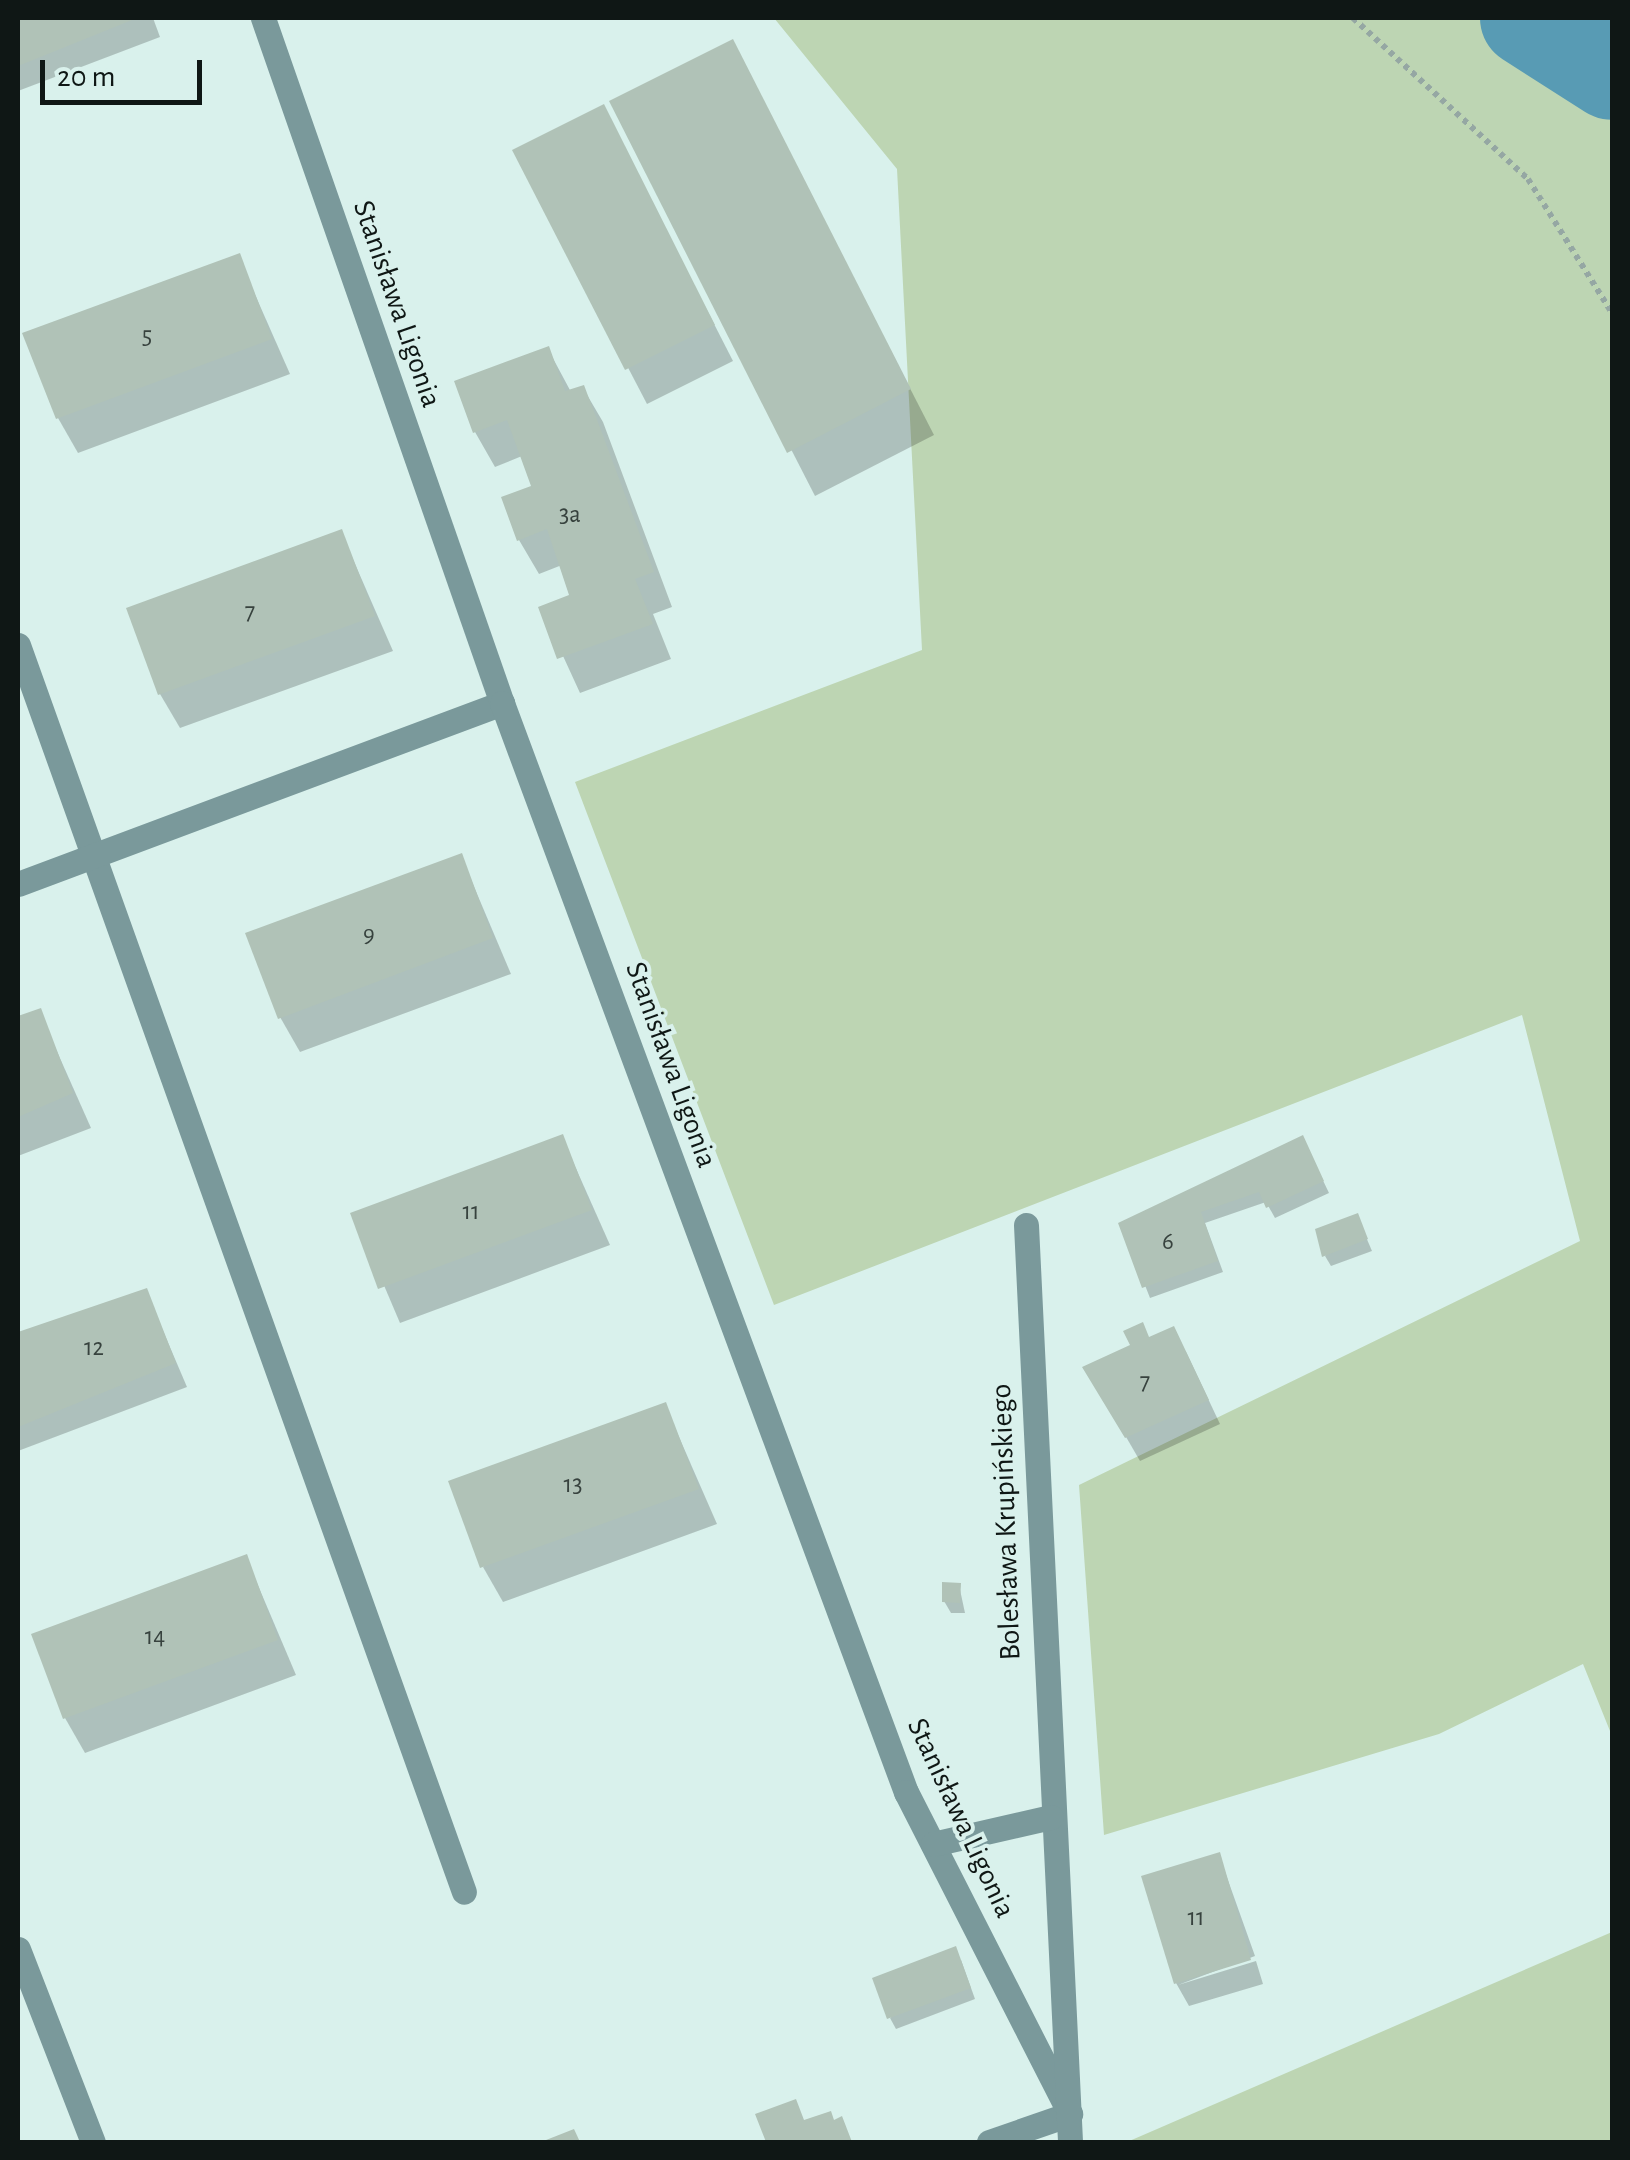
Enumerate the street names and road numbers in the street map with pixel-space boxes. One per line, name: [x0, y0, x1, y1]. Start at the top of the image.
street label: Stanisława Ligonia: [345, 196, 449, 412]
street label: Stanisława Ligonia: [617, 957, 725, 1173]
street label: Bolesława Krupińskiego: [983, 1383, 1029, 1661]
street label: Stanisława Ligonia: [899, 1712, 1023, 1924]

